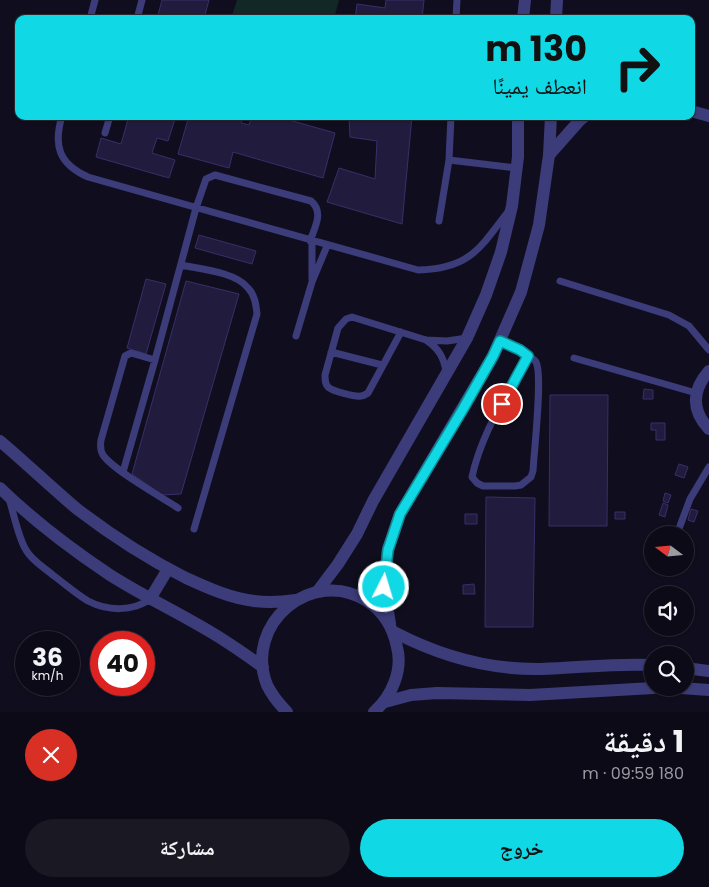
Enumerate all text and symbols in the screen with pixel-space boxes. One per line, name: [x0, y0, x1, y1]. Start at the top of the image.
text: 130 m: [485, 24, 587, 73]
icon: right: [605, 35, 670, 100]
text: انعطف يمينًا: [492, 71, 587, 102]
pin: [481, 383, 523, 425]
icon: arrive: [488, 390, 516, 418]
north arrow: [644, 526, 694, 576]
map controls: [644, 526, 694, 696]
position arrow: [357, 560, 409, 612]
button: sound: [644, 586, 694, 636]
speed limit sign: 40: [90, 631, 155, 696]
text: 36: [32, 640, 63, 675]
button: search: [644, 646, 694, 696]
text: km/h: [32, 667, 63, 684]
text: 1 دقيقة: [603, 720, 684, 763]
button: close: [25, 729, 77, 781]
text: 180 m · 09:59: [582, 762, 684, 785]
button: مشاركة: [25, 819, 350, 877]
button: خروج: [360, 819, 684, 877]

